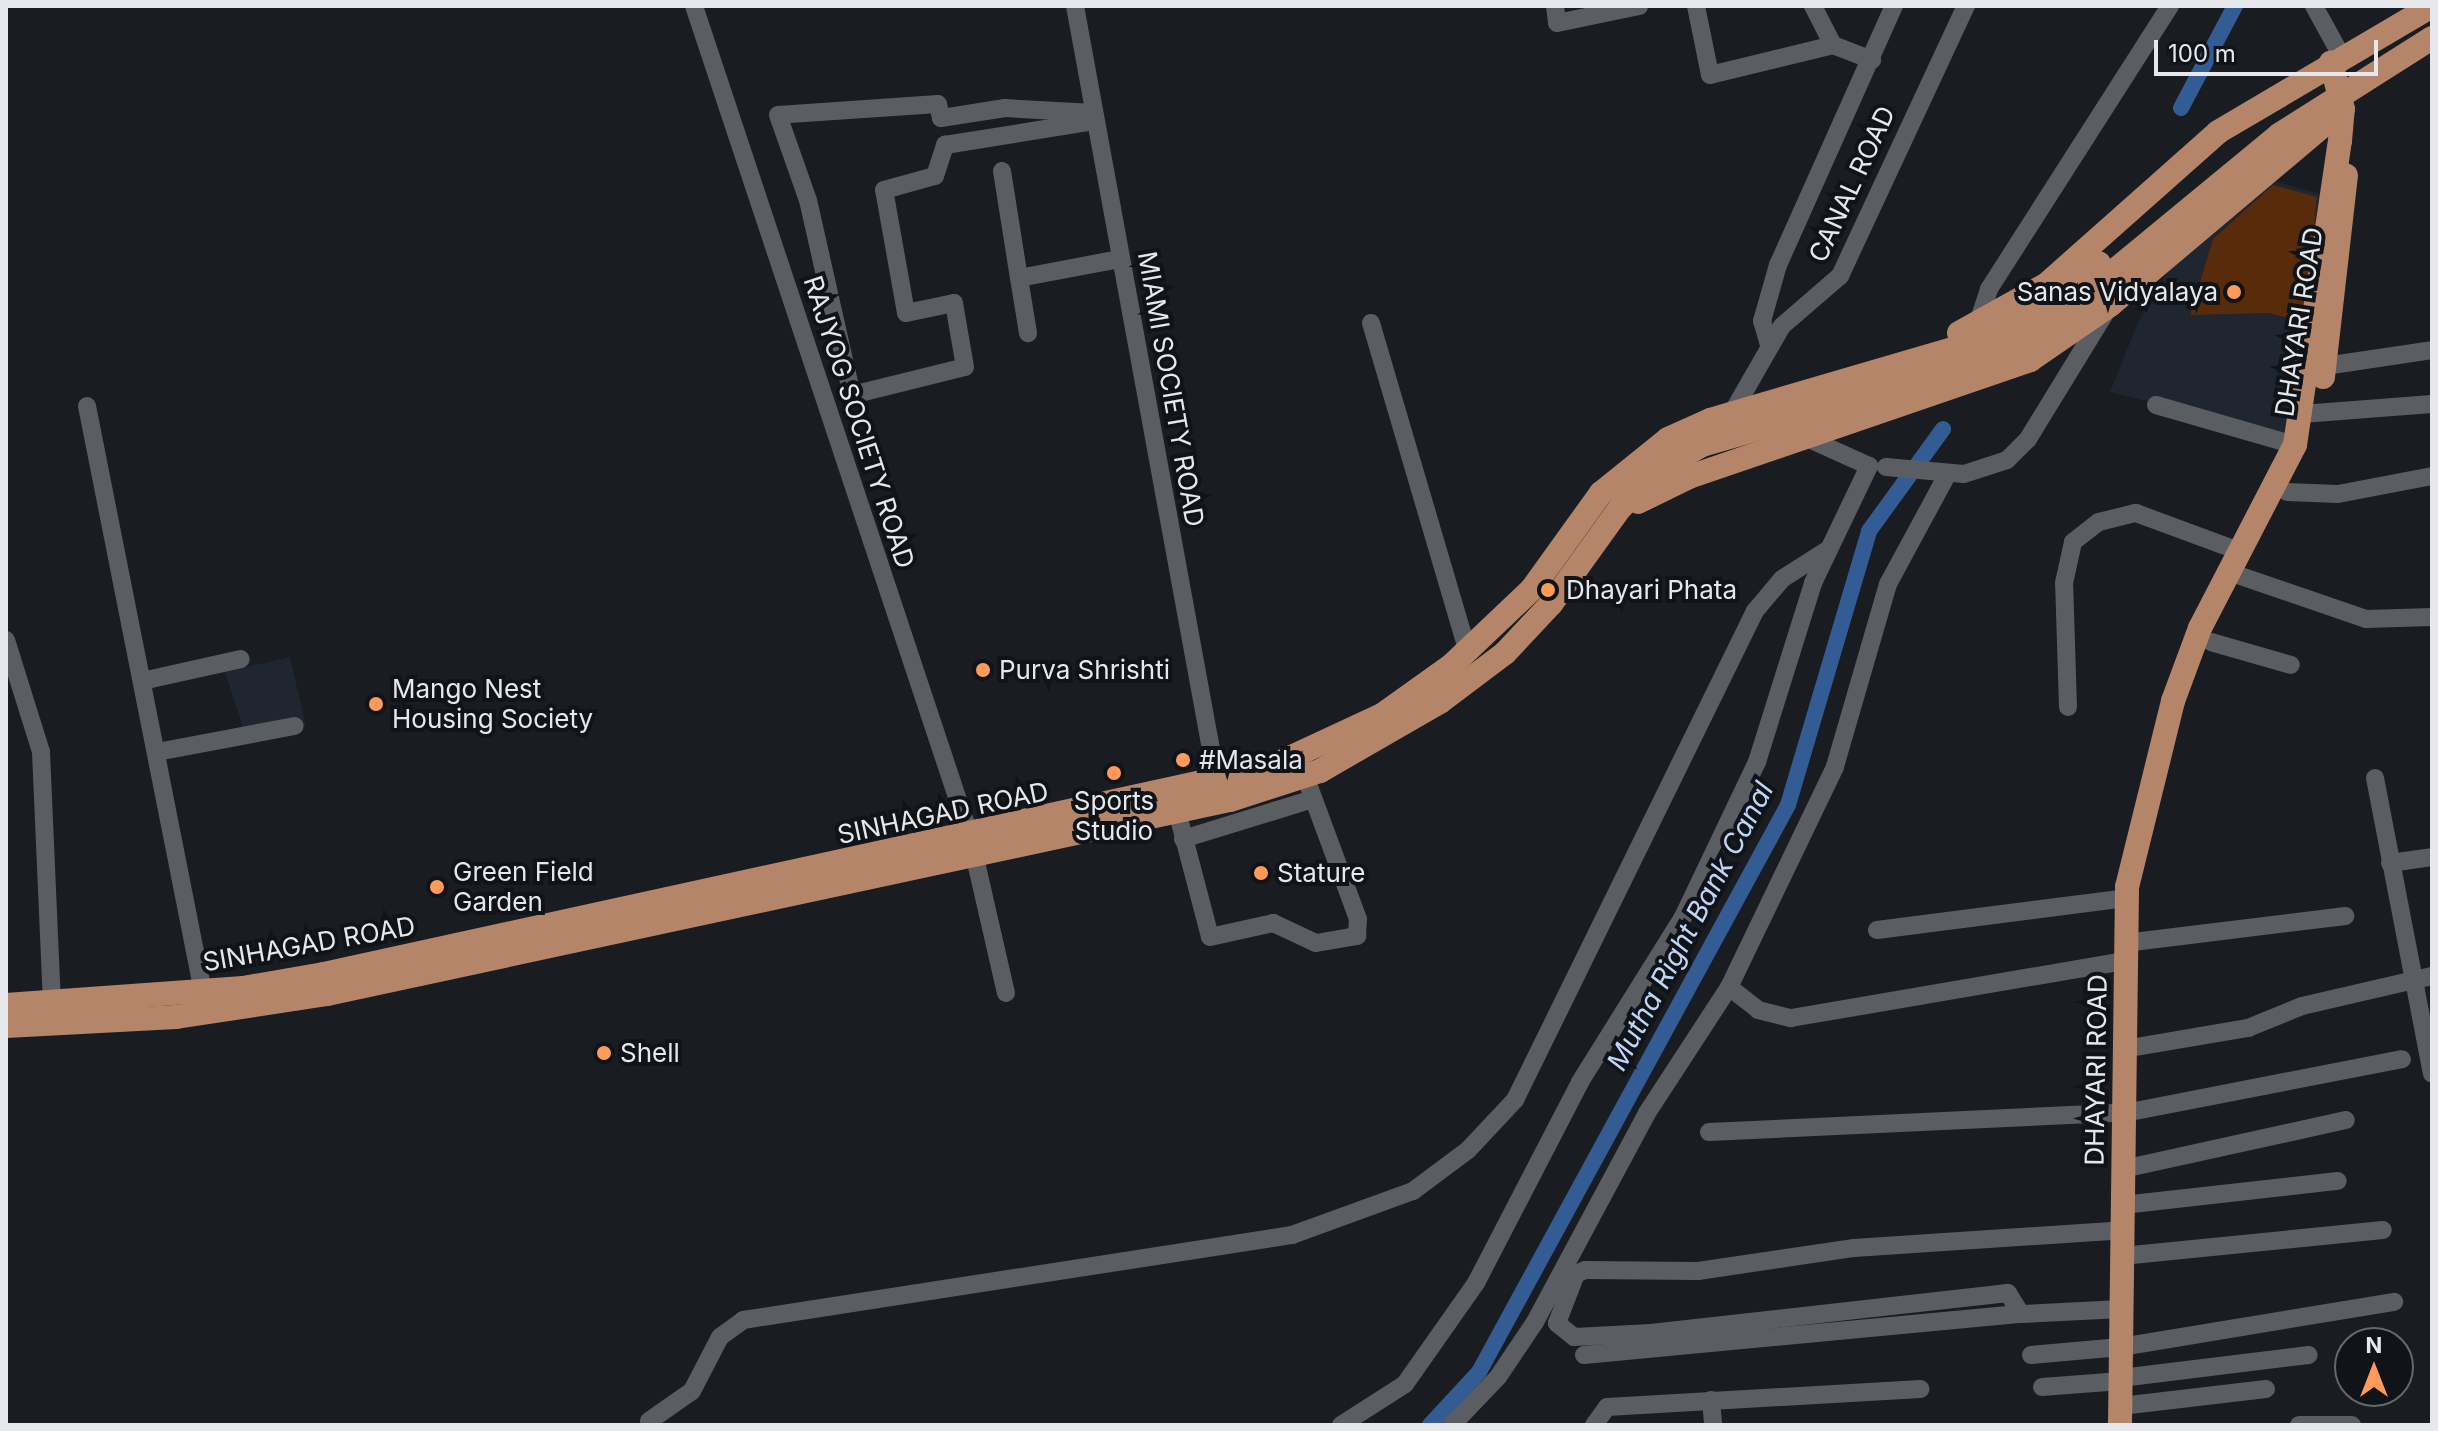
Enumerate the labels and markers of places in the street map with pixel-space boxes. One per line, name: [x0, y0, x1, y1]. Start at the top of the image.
place label: Sanas Vidyalaya: [2017, 276, 2218, 308]
marker: Sanas Vidyalaya: [2225, 283, 2243, 301]
place label: Dhayari Phata: [1566, 574, 1737, 606]
marker: Dhayari Phata: [1537, 579, 1559, 601]
place label: Purva Shrishti: [999, 654, 1170, 686]
marker: Purva Shrishti: [974, 661, 992, 679]
place label: Mango Nest Housing Society: [392, 673, 593, 734]
marker: Mango Nest Housing Society: [367, 695, 385, 713]
place label: #Masala: [1199, 744, 1303, 776]
marker: #Masala: [1174, 751, 1192, 769]
marker: Sports Studio: [1105, 764, 1123, 782]
place label: Sports Studio: [1074, 785, 1154, 846]
place label: Green Field Garden: [453, 856, 594, 918]
place label: Stature: [1277, 857, 1365, 889]
marker: Stature: [1252, 864, 1270, 882]
marker: Green Field Garden: [428, 878, 446, 896]
place label: Shell: [620, 1037, 680, 1069]
marker: Shell: [595, 1044, 613, 1062]

